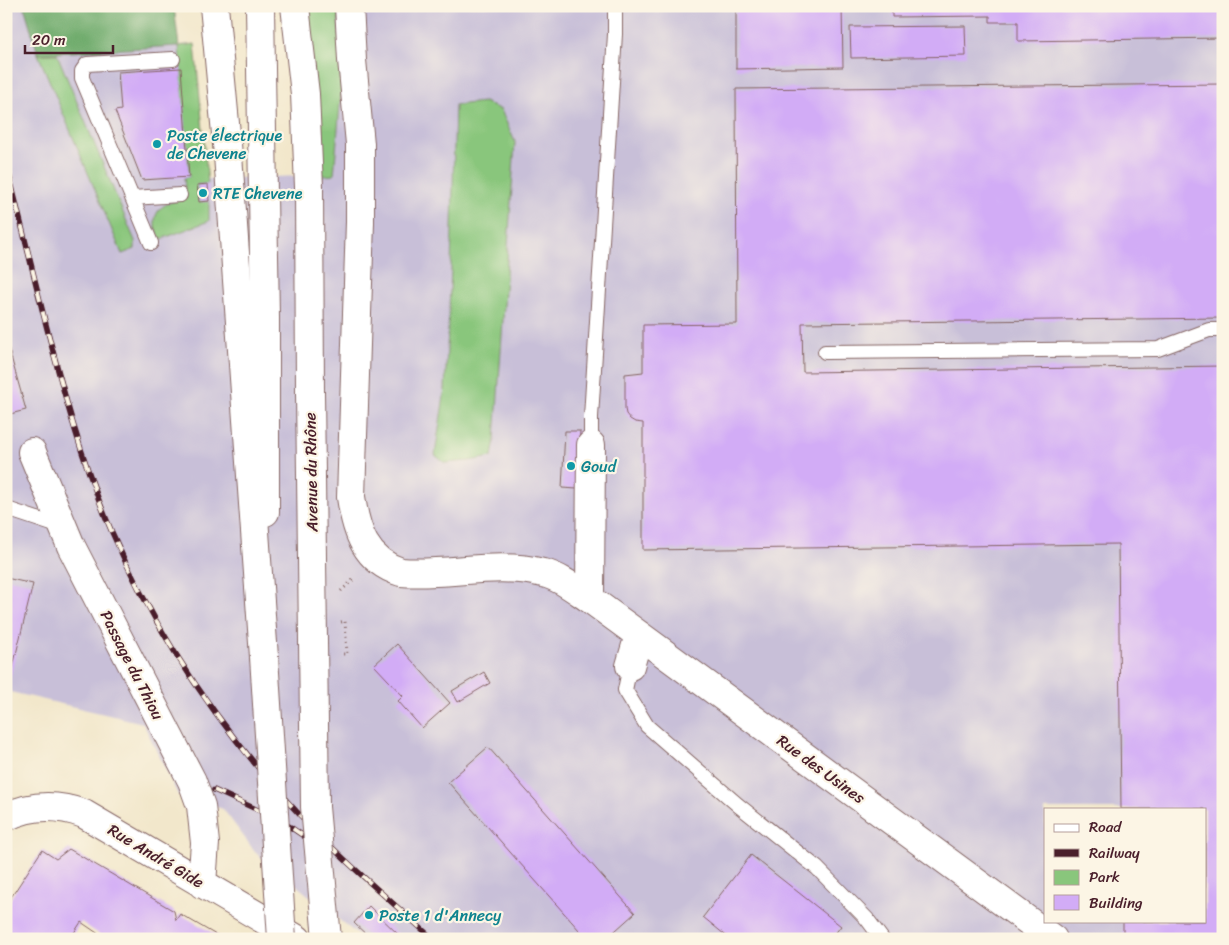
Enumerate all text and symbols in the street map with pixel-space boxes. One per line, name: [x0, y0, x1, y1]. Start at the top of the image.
scale bar: [25, 22, 112, 54]
text: 20 m: [32, 27, 66, 53]
place label: Poste électrique de Chevene: [167, 121, 282, 168]
marker: Poste électrique de Chevene: [151, 138, 163, 150]
place label: RTE Chevene: [213, 179, 303, 208]
marker: RTE Chevene: [197, 187, 209, 199]
street label: Avenue du Rhône: [295, 412, 327, 533]
place label: Goud: [581, 452, 618, 481]
marker: Goud: [565, 460, 577, 472]
street label: Passage du Thiou: [92, 605, 172, 725]
street label: Rue des Usines: [770, 727, 872, 812]
legend: [1044, 808, 1206, 922]
text: Road: [1089, 814, 1122, 840]
street label: Rue André Gide: [102, 816, 210, 896]
text: Railway: [1089, 840, 1140, 866]
text: Park: [1089, 864, 1120, 890]
text: Building: [1089, 890, 1143, 916]
place label: Poste 1 d'Annecy: [379, 901, 502, 930]
marker: Poste 1 d'Annecy: [363, 909, 375, 921]

